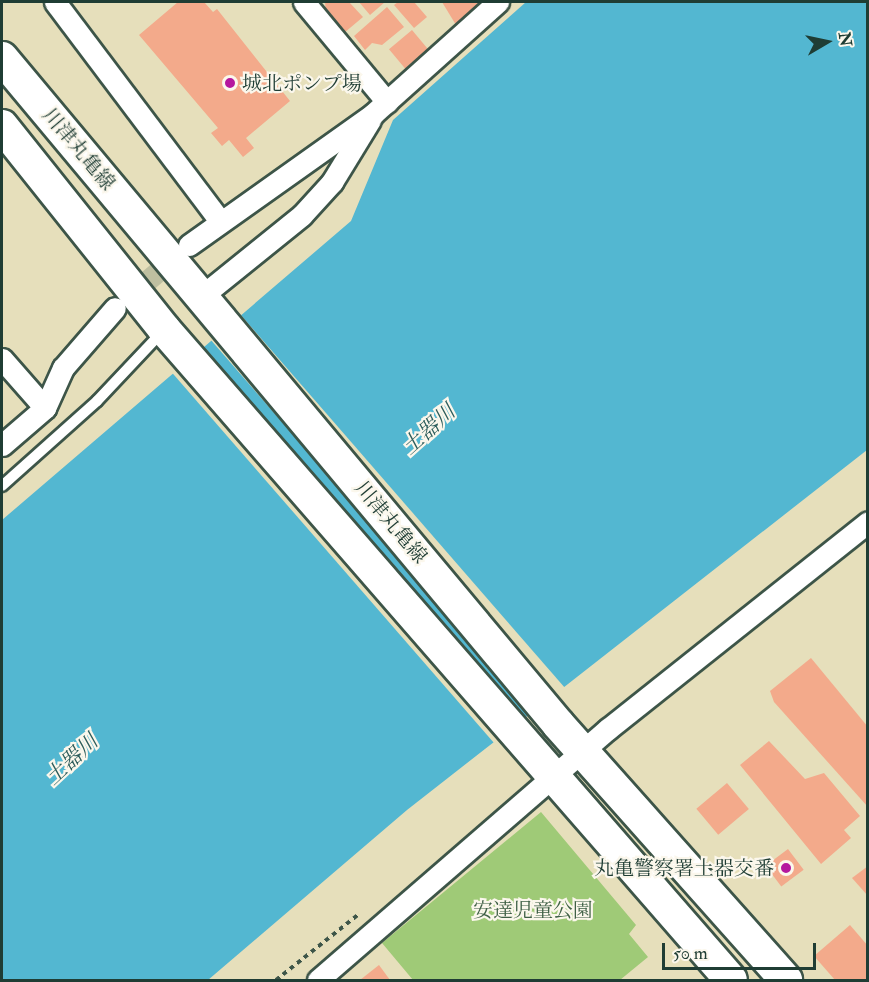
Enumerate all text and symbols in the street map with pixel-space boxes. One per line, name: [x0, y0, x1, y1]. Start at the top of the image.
north arrow: [797, 12, 857, 72]
text: N: [834, 31, 856, 48]
place label: 城北ポンプ場: [242, 71, 362, 95]
marker: 城北ポンプ場: [223, 76, 237, 90]
street label: 川津丸亀線: [38, 103, 120, 195]
water label: 土器川: [397, 400, 461, 460]
street label: 川津丸亀線: [350, 476, 432, 568]
water label: 土器川: [40, 729, 104, 791]
place label: 丸亀警察署土器交番: [594, 856, 774, 880]
marker: 丸亀警察署土器交番: [779, 861, 793, 875]
park label: 安達児童公園: [473, 898, 593, 922]
scale bar: [665, 931, 820, 969]
text: 50 m: [673, 942, 708, 965]

